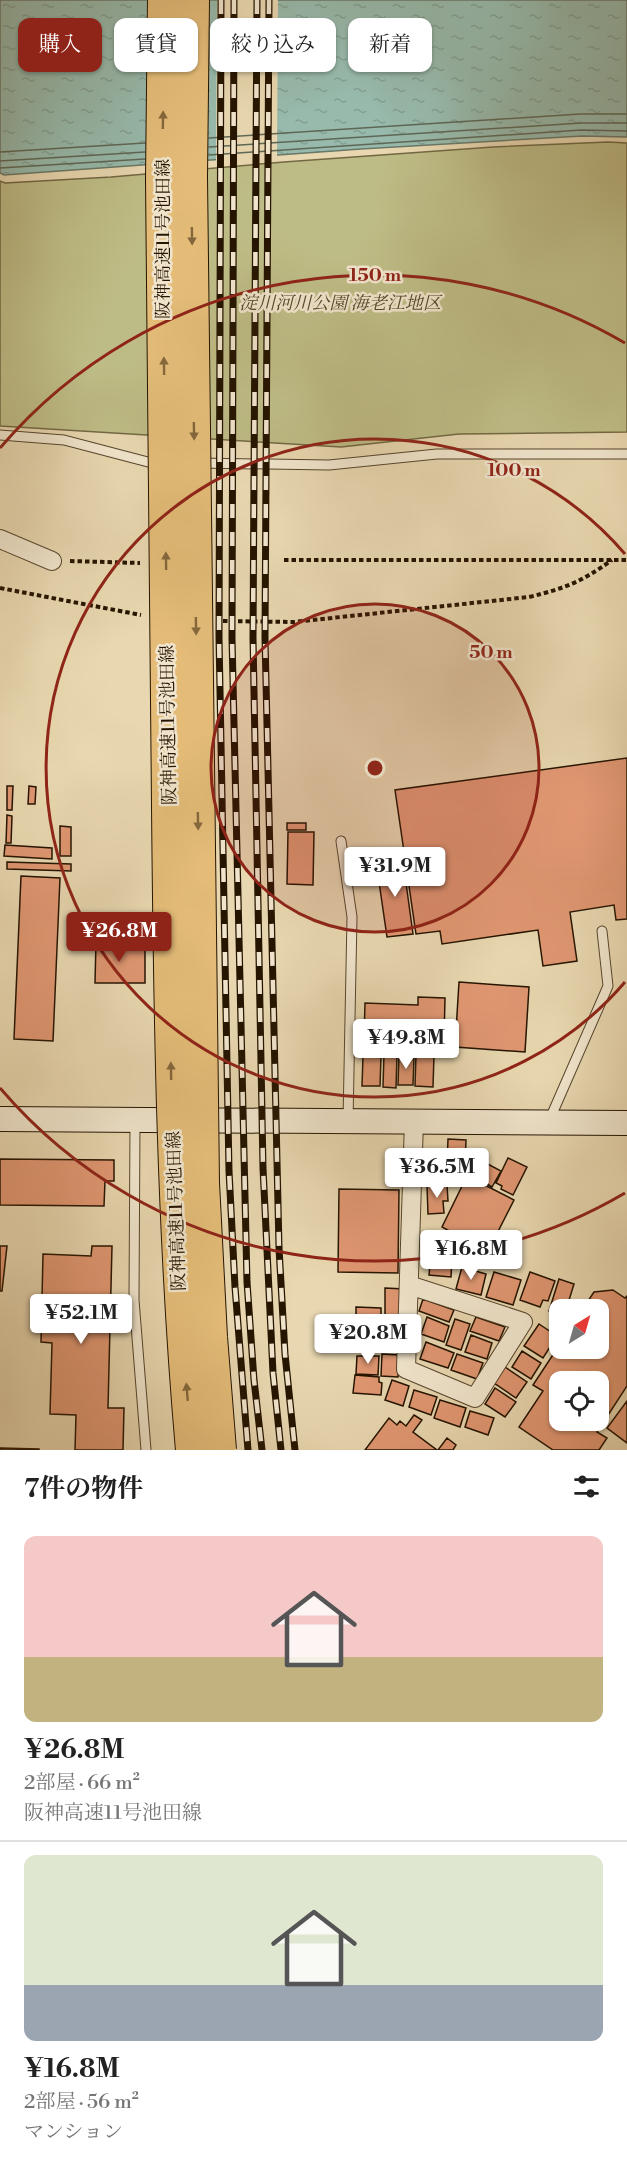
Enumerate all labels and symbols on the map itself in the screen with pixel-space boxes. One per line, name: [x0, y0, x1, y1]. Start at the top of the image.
one-way arrow: [158, 110, 168, 129]
street label: 阪神高速11号池田線: [152, 159, 175, 319]
one-way arrow: [187, 226, 197, 245]
text: 150 m: [349, 264, 402, 287]
park label: 淀川河川公園 海老江地区: [239, 292, 443, 315]
one-way arrow: [159, 357, 169, 376]
one-way arrow: [189, 421, 199, 440]
text: 100 m: [487, 459, 541, 482]
one-way arrow: [161, 552, 171, 571]
one-way arrow: [191, 616, 201, 635]
text: 50 m: [469, 641, 513, 664]
street label: 阪神高速11号池田線: [156, 645, 181, 805]
centre of rings: [365, 758, 385, 778]
one-way arrow: [193, 811, 203, 830]
pin: ¥31.9M: [346, 847, 444, 898]
pin: ¥26.8M: [70, 912, 168, 963]
pin: ¥49.8M: [357, 1019, 455, 1070]
one-way arrow: [167, 1062, 176, 1081]
street label: 阪神高速11号池田線: [162, 1131, 191, 1291]
pin: ¥36.5M: [388, 1148, 486, 1199]
pin: ¥16.8M: [422, 1230, 520, 1281]
pin: ¥52.1M: [32, 1294, 130, 1345]
north arrow: [549, 1299, 609, 1359]
pin: ¥20.8M: [319, 1314, 417, 1365]
one-way arrow: [182, 1382, 192, 1401]

